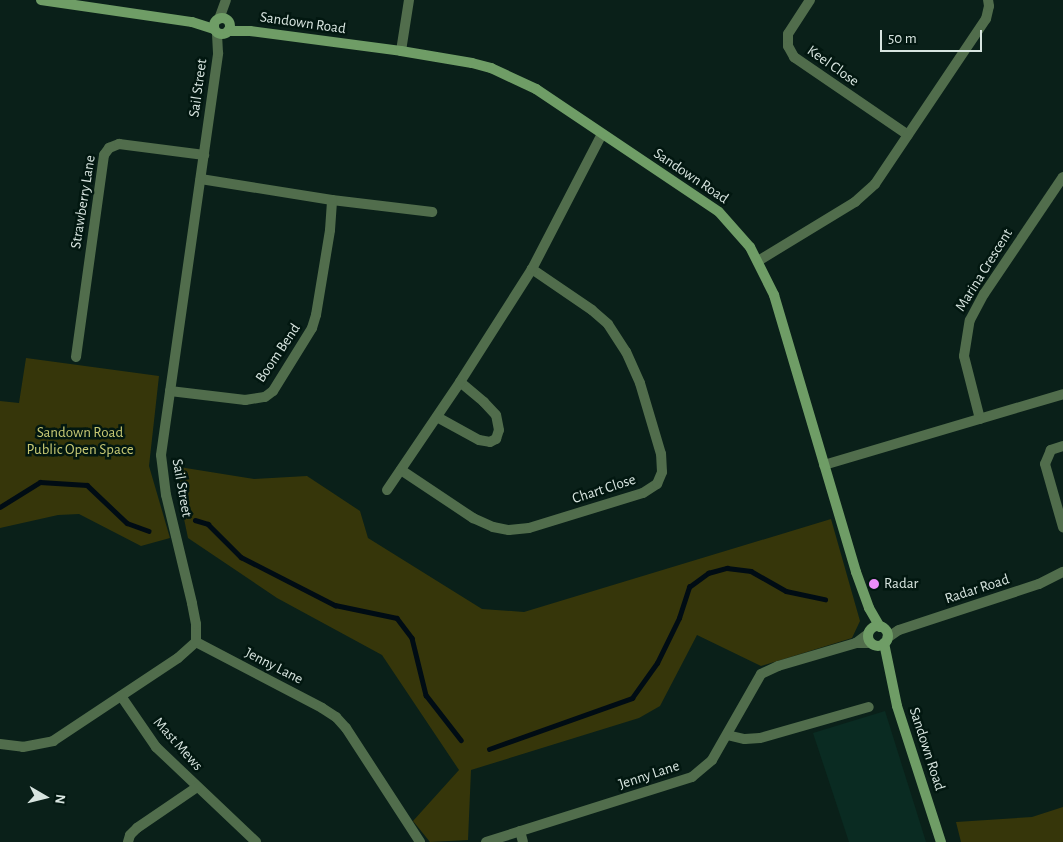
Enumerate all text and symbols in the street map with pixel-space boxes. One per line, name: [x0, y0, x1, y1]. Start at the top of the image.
street label: Sandown Road: [259, 8, 347, 38]
scale bar: [883, 20, 986, 52]
text: 50 m: [888, 31, 917, 46]
street label: Keel Close: [804, 42, 862, 90]
street label: Sail Street: [185, 58, 211, 118]
street label: Sandown Road: [650, 144, 732, 208]
street label: Strawberry Lane: [67, 154, 99, 250]
street label: Marina Crescent: [951, 225, 1017, 315]
street label: Boom Bend: [252, 320, 304, 386]
park label: Sandown Road Public Open Space: [26, 423, 134, 458]
street label: Sail Street: [168, 457, 196, 519]
street label: Chart Close: [570, 470, 638, 508]
street label: Radar Road: [943, 570, 1011, 608]
place label: Radar: [884, 575, 918, 593]
marker: Radar: [868, 578, 880, 590]
street label: Jenny Lane: [242, 644, 306, 688]
street label: Sandown Road: [905, 705, 949, 793]
street label: Mast Mews: [149, 714, 207, 774]
street label: Jenny Lane: [616, 757, 682, 793]
north arrow: [20, 772, 70, 822]
text: N: [52, 793, 67, 805]

